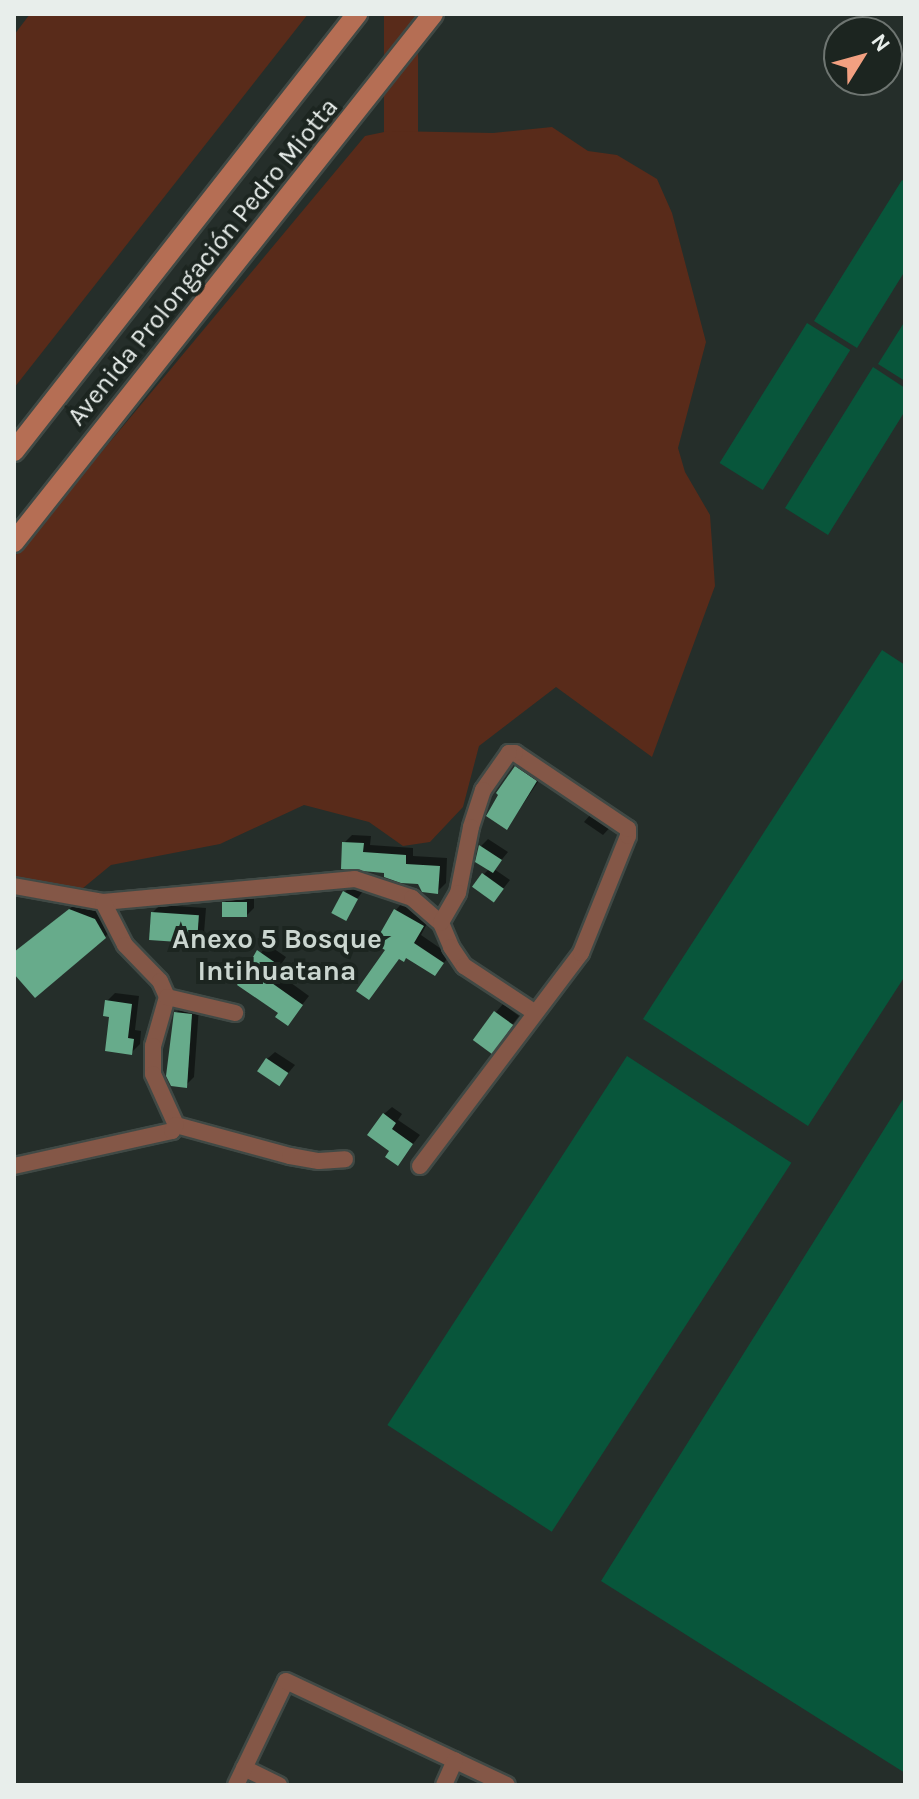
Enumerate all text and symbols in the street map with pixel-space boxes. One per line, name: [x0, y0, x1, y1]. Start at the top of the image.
north arrow: [823, 16, 903, 96]
text: N: [865, 29, 896, 57]
street label: Avenida Prolongación Pedro Miotta: [61, 92, 345, 432]
district label: Anexo 5 Bosque Intihuatana: [172, 922, 382, 988]

